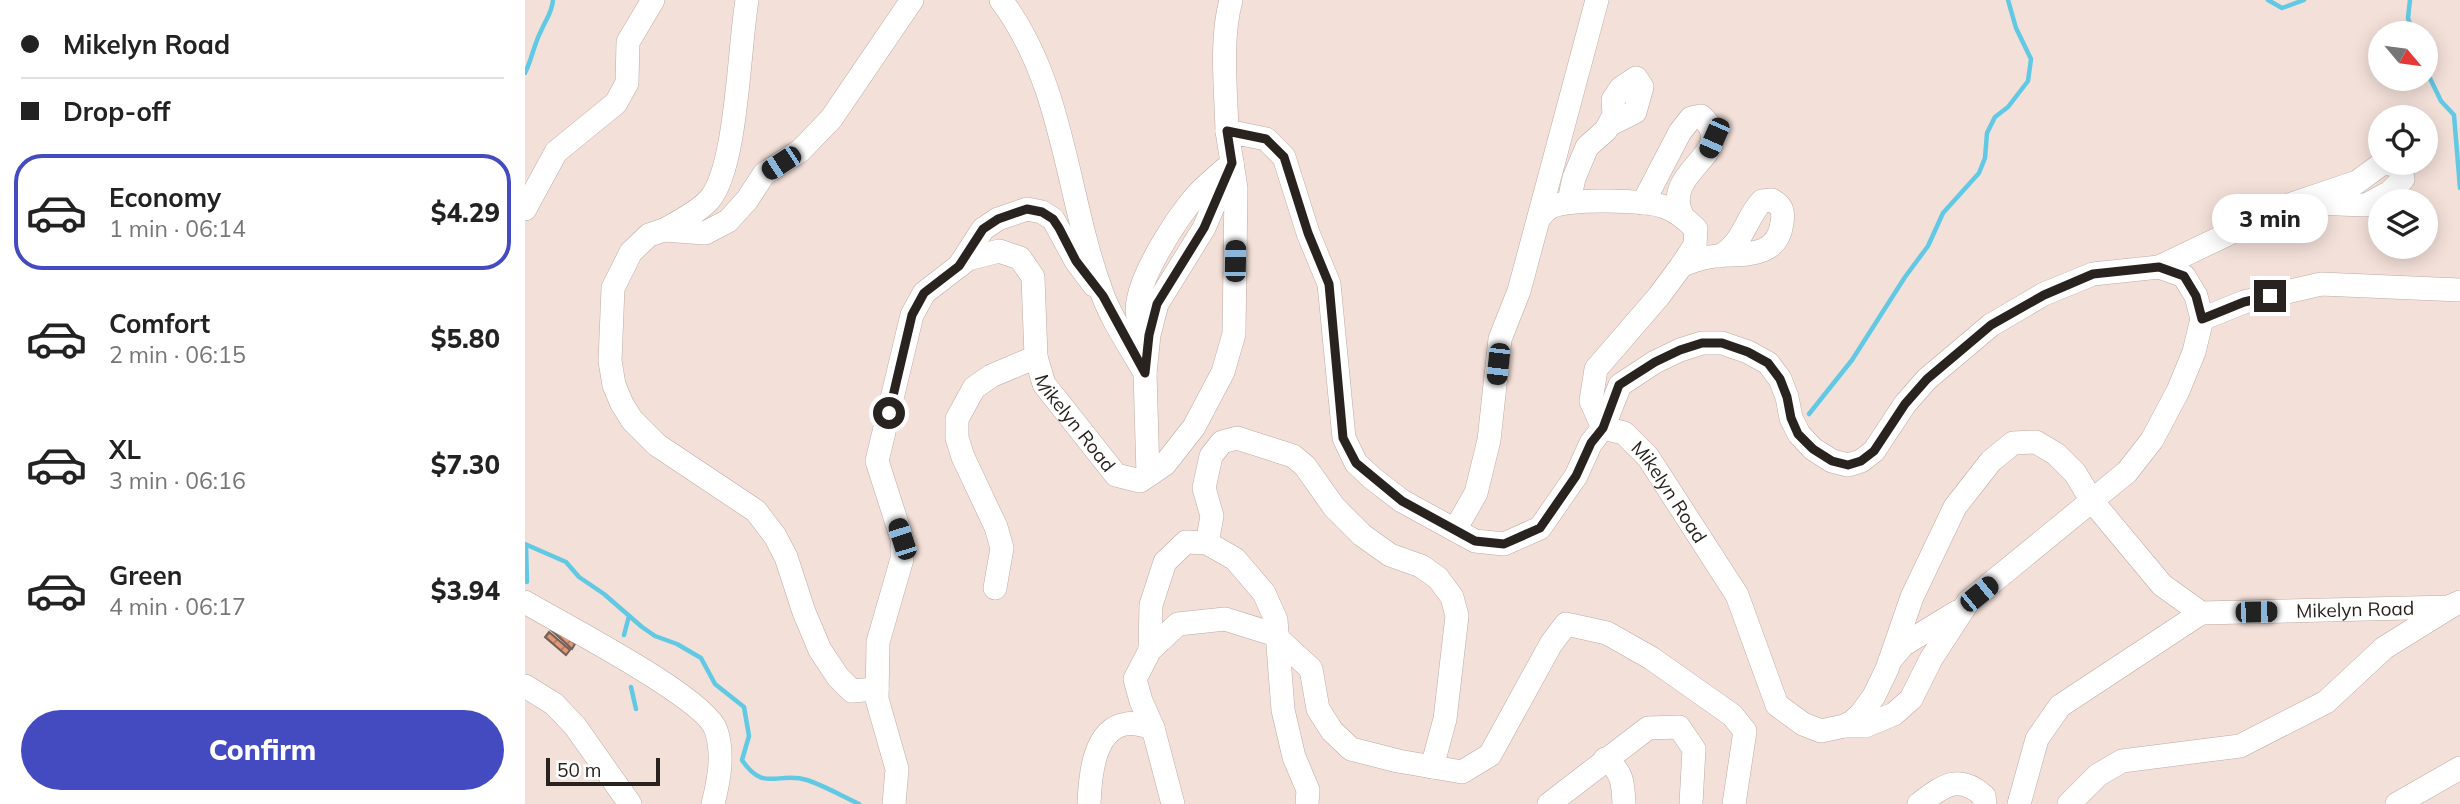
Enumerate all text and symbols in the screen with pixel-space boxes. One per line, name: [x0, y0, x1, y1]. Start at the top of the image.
north arrow: [2368, 21, 2438, 91]
map controls: [2368, 21, 2438, 259]
text: Mikelyn Road: [63, 28, 230, 61]
text: Drop-off: [63, 95, 170, 128]
button: locate: [2368, 105, 2438, 175]
car: [1696, 115, 1733, 161]
car: [758, 143, 805, 183]
icon: car: [25, 181, 88, 244]
text: Economy: [109, 181, 221, 214]
button: layers: [2368, 189, 2438, 259]
callout: 3 min: [2212, 194, 2328, 244]
text: $4.29: [431, 196, 500, 229]
text: 3 min: [2239, 204, 2301, 233]
text: 1 min · 06:14: [109, 214, 246, 243]
car: [1225, 240, 1246, 282]
route end: [2254, 280, 2286, 312]
icon: car: [25, 307, 88, 370]
text: Comfort: [109, 307, 210, 340]
text: $5.80: [431, 322, 500, 355]
text: 2 min · 06:15: [109, 340, 246, 369]
car: [1486, 342, 1511, 386]
street label: Mikelyn Road: [1030, 372, 1121, 477]
route start: [873, 397, 905, 429]
icon: car: [25, 433, 88, 496]
text: XL: [109, 433, 141, 466]
street label: Mikelyn Road: [1627, 436, 1712, 547]
text: $7.30: [431, 448, 500, 481]
text: 3 min · 06:16: [109, 466, 246, 495]
car: [886, 516, 919, 562]
icon: car: [25, 559, 88, 622]
text: Green: [109, 559, 182, 592]
car: [1957, 573, 2002, 615]
text: $3.94: [431, 574, 500, 607]
text: 4 min · 06:17: [109, 592, 246, 621]
street label: Mikelyn Road: [2296, 596, 2414, 623]
car: [2235, 601, 2278, 623]
button: Confirm: [21, 710, 504, 790]
scale bar: [546, 755, 660, 787]
text: 50 m: [557, 758, 601, 782]

